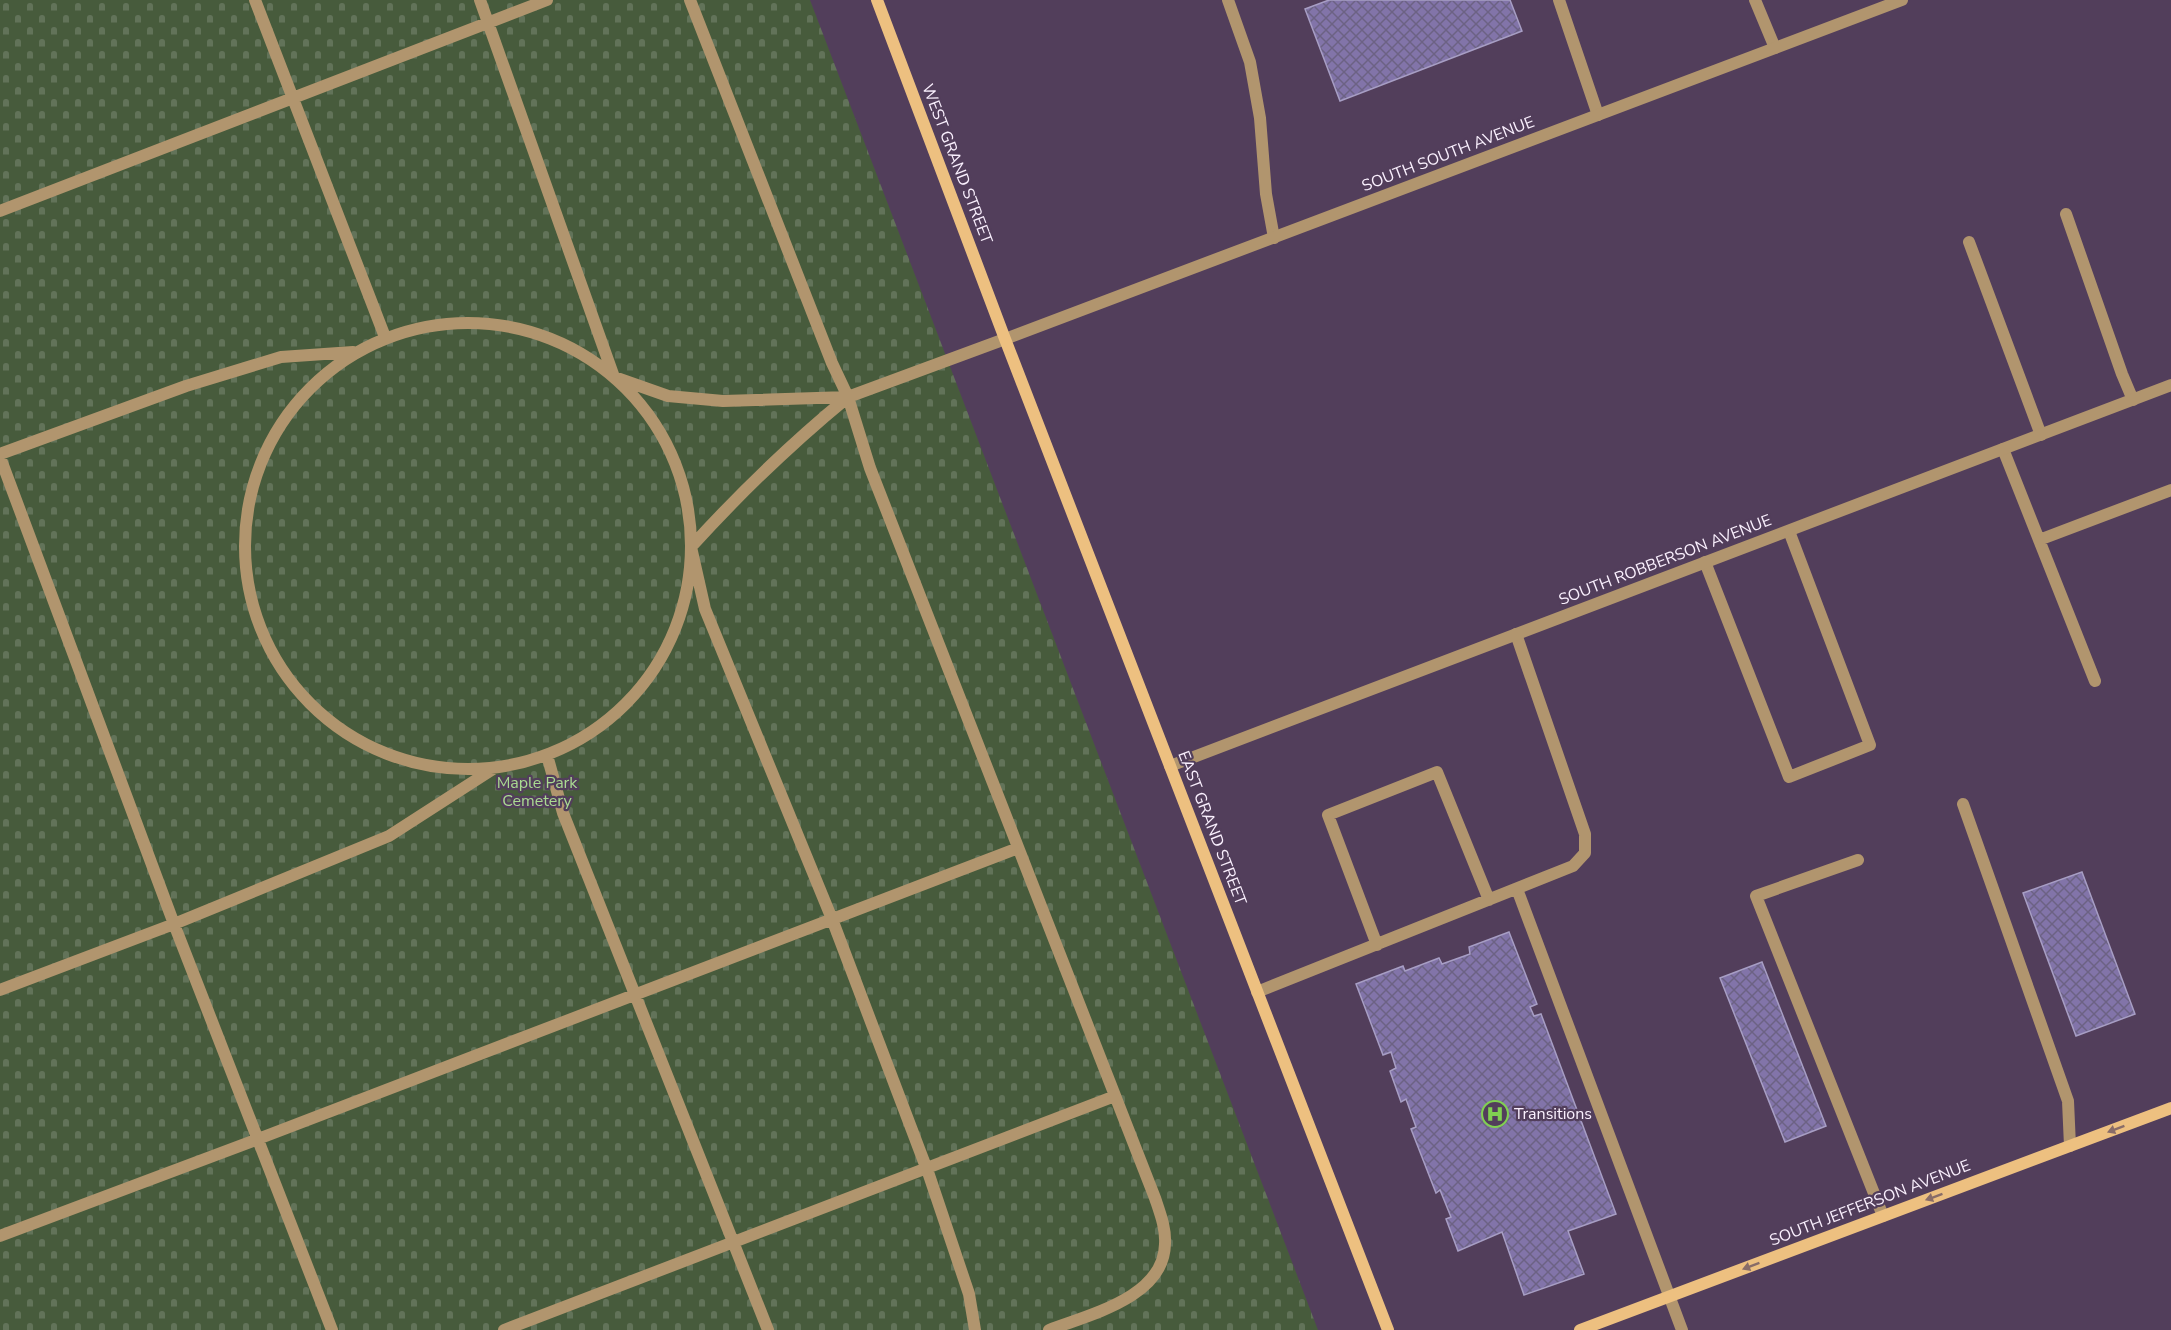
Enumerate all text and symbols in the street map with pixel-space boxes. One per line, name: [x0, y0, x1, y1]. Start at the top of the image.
street label: WEST GRAND STREET: [916, 81, 998, 248]
street label: SOUTH SOUTH AVENUE: [1358, 111, 1538, 197]
street label: SOUTH ROBBERSON AVENUE: [1555, 509, 1775, 611]
street label: EAST GRAND STREET: [1172, 748, 1252, 909]
park label: Maple Park Cemetery: [497, 772, 578, 812]
hospital icon: Transitions: [1480, 1099, 1510, 1129]
place label: Transitions: [1514, 1103, 1592, 1125]
one-way arrow: [2107, 1124, 2125, 1134]
street label: SOUTH JEFFERSON AVENUE: [1766, 1154, 1974, 1252]
one-way arrow: [1924, 1192, 1942, 1202]
one-way arrow: [1742, 1261, 1760, 1271]

